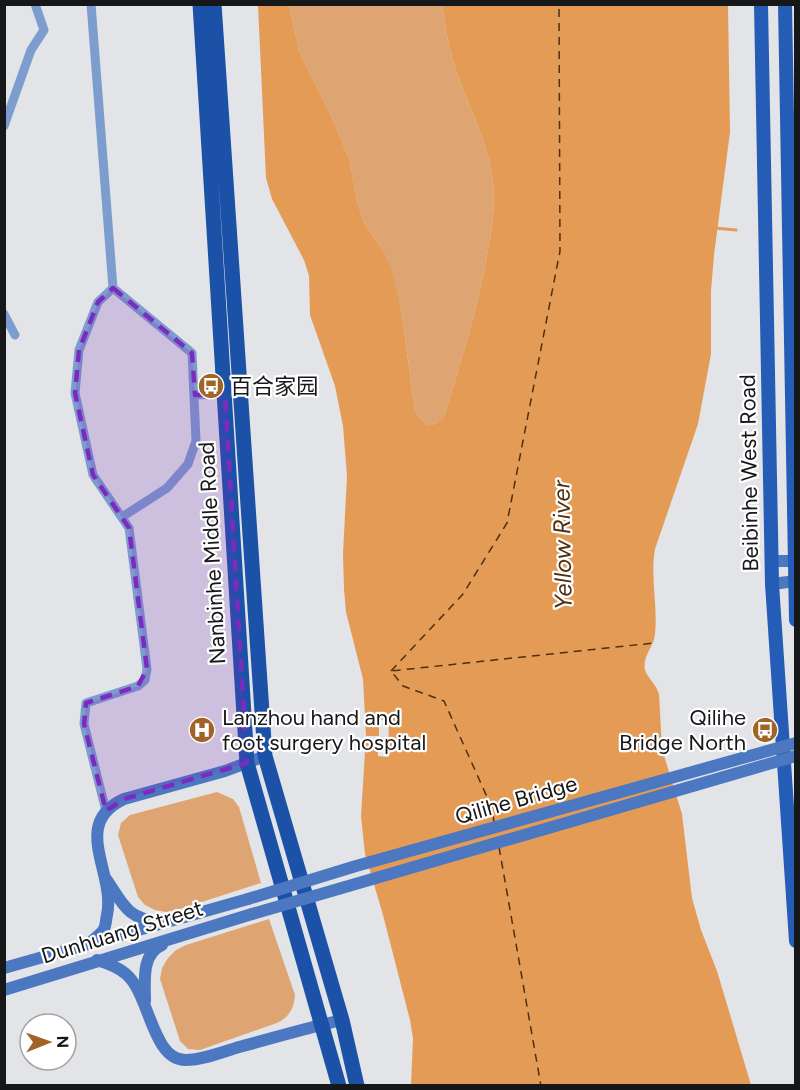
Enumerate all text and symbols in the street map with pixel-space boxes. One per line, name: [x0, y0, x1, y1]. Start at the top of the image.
bus stop icon: 百合家园: [196, 371, 226, 401]
place label: 百合家园: [230, 373, 318, 400]
street label: Beibinhe West Road: [734, 374, 764, 572]
street label: Nanbinhe Middle Road: [193, 441, 231, 665]
water label: Yellow River: [546, 479, 578, 610]
place label: Lanzhou hand and foot surgery hospital: [222, 704, 426, 756]
place label: Qilihe Bridge North: [619, 704, 746, 756]
hospital icon: Lanzhou hand and foot surgery hospital: [187, 715, 217, 745]
bus stop icon: Qilihe Bridge North: [750, 715, 780, 745]
street label: Qilihe Bridge: [452, 770, 580, 830]
street label: Dunhuang Street: [38, 895, 206, 969]
north arrow: [18, 1012, 78, 1072]
text: N: [53, 1035, 72, 1048]

